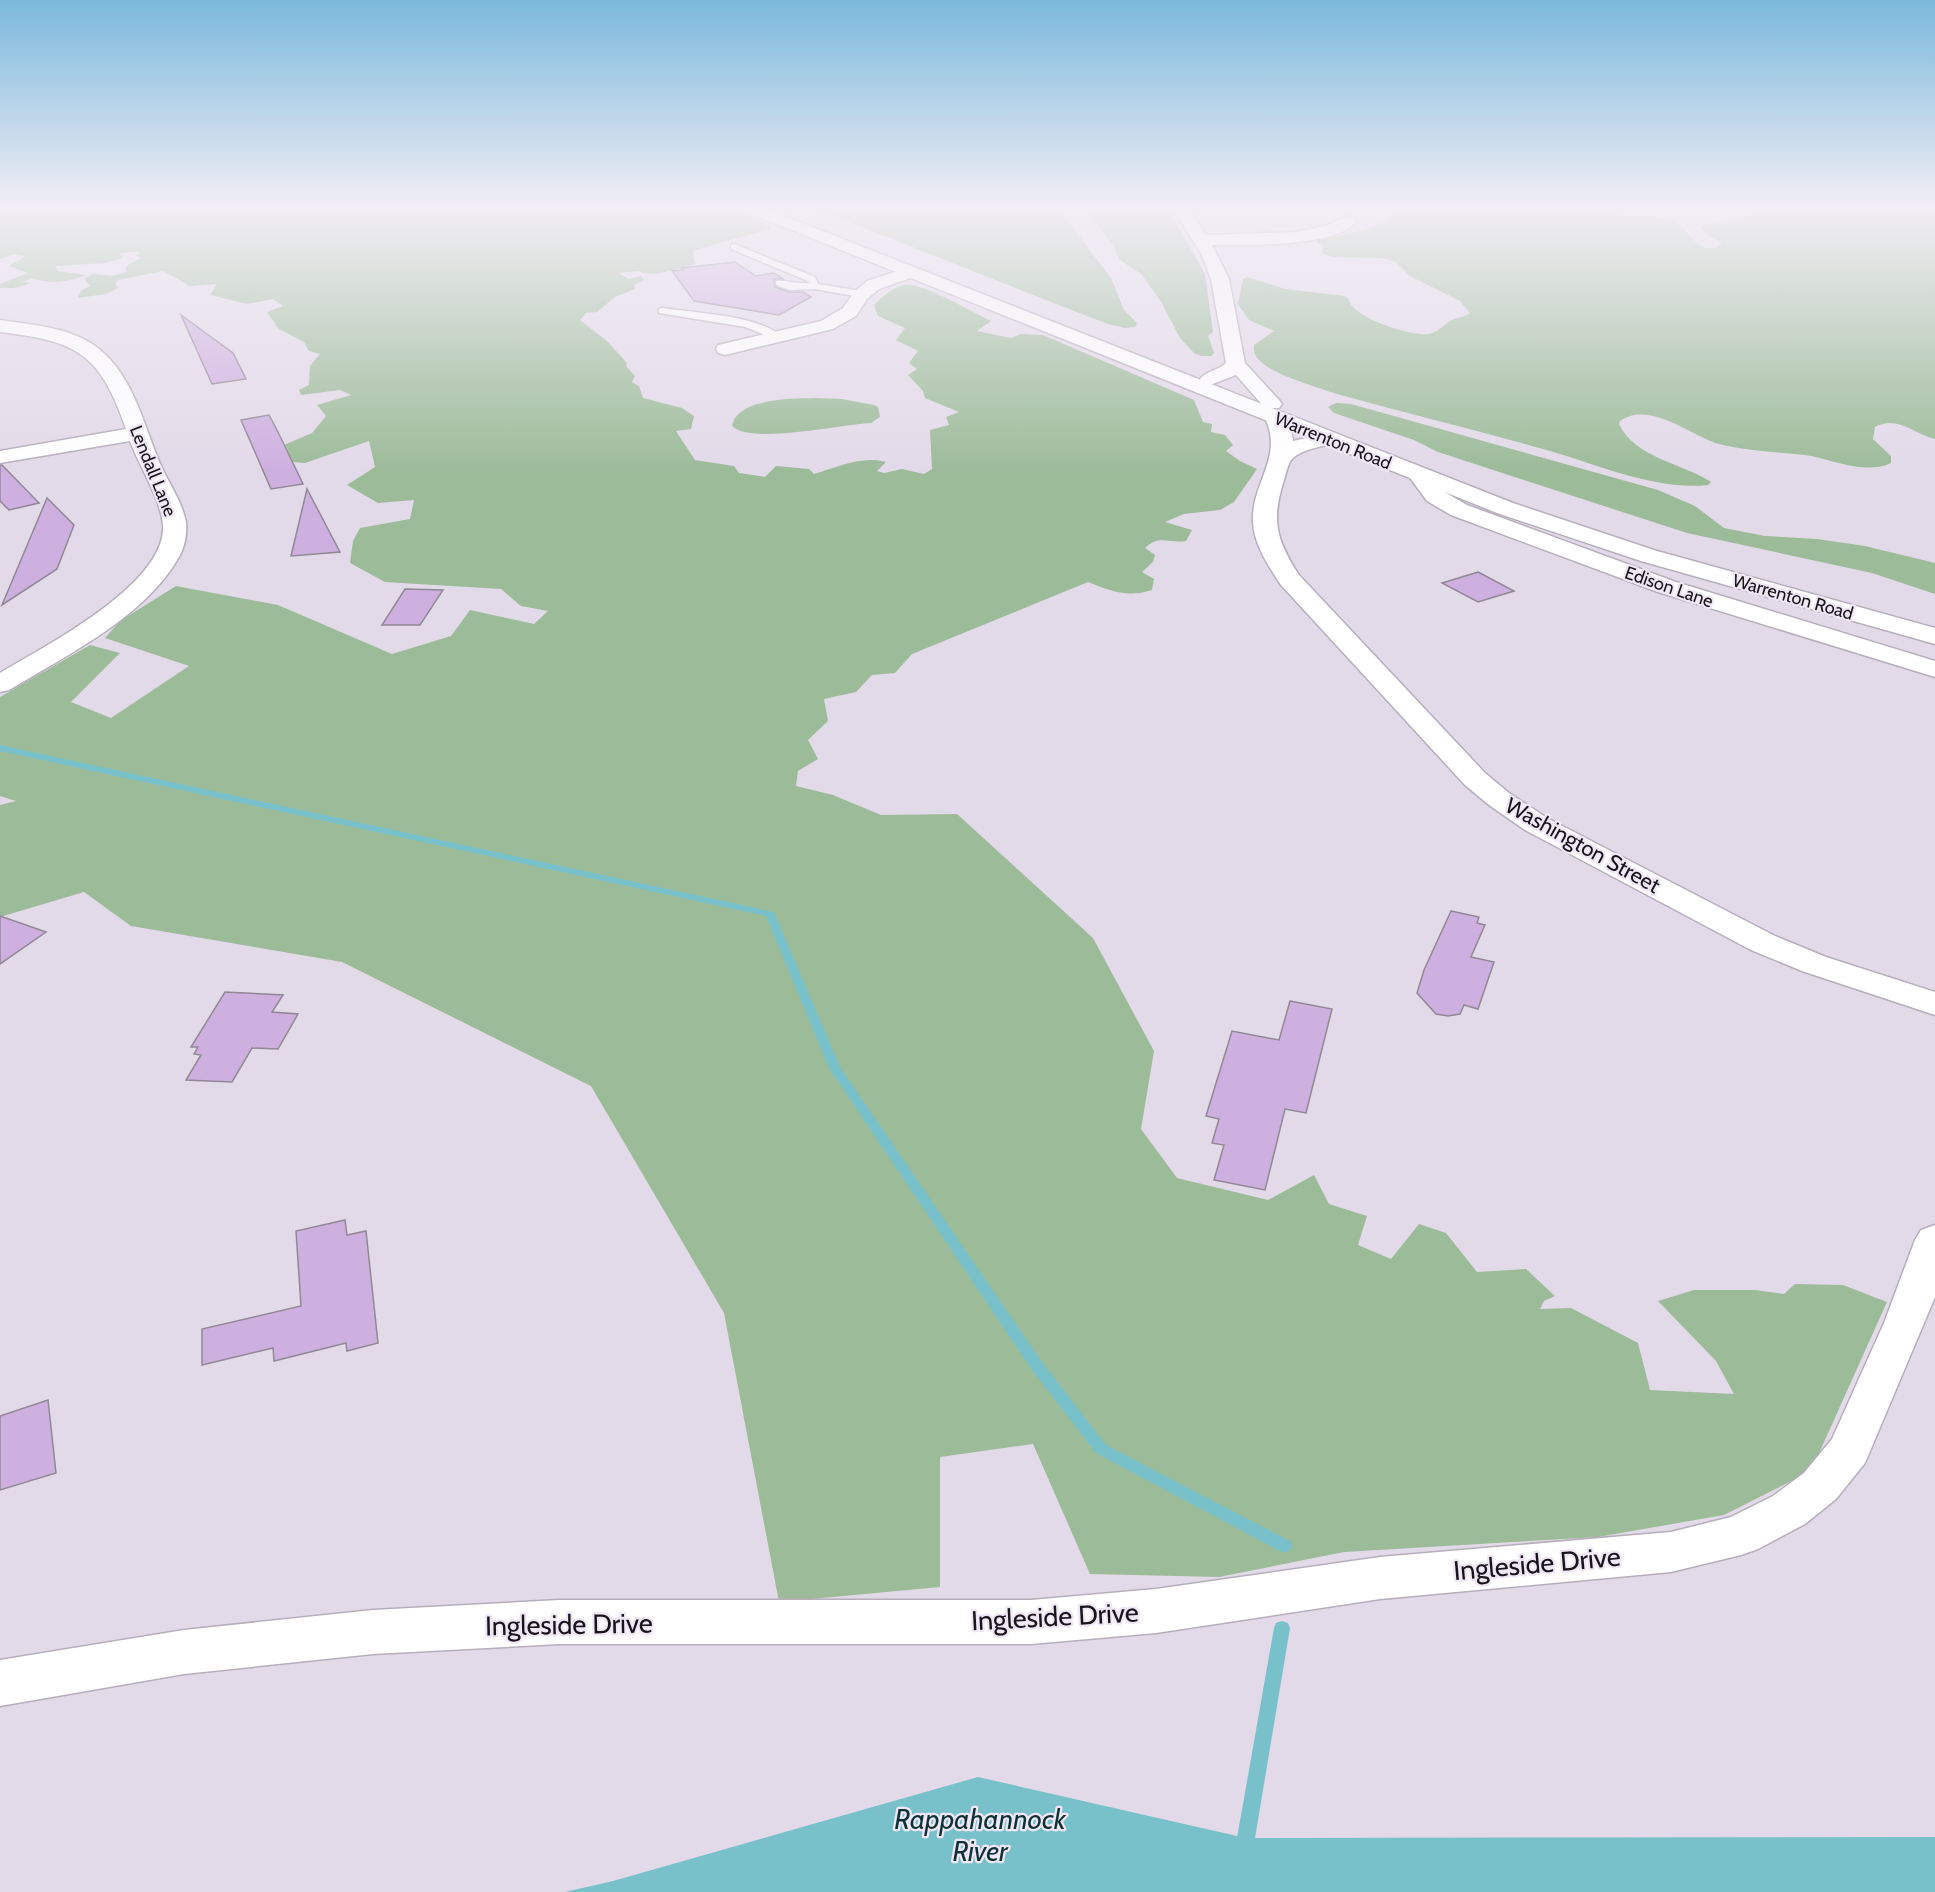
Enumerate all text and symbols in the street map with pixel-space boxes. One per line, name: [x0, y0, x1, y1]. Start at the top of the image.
street label: Warrenton Road: [1271, 408, 1395, 474]
street label: Lendall Lane: [125, 422, 181, 520]
street label: Edison Lane: [1622, 562, 1716, 612]
street label: Warrenton Road: [1730, 569, 1856, 625]
street label: Washington Street: [1501, 792, 1665, 899]
street label: Ingleside Drive: [1452, 1540, 1622, 1587]
street label: Ingleside Drive: [970, 1596, 1140, 1637]
street label: Ingleside Drive: [485, 1607, 653, 1642]
water label: Rappahannock River: [894, 1802, 1067, 1868]

